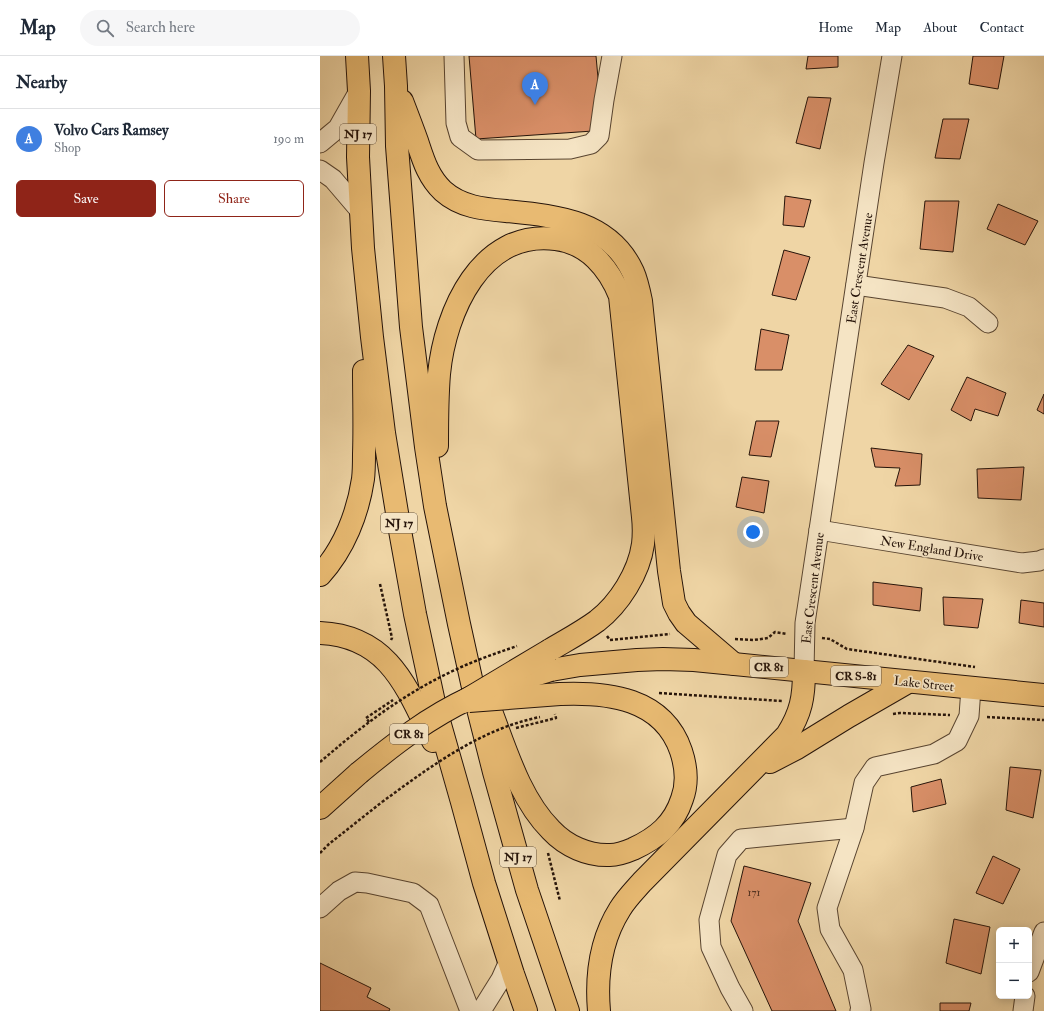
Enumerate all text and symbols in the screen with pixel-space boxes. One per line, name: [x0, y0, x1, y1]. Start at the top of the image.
search box: [80, 10, 360, 46]
text: Map: [20, 16, 56, 40]
icon: search: [94, 17, 116, 39]
text: Search here: [126, 18, 195, 37]
text: Home: [818, 19, 853, 36]
text: Map: [875, 19, 901, 36]
text: About: [923, 19, 957, 36]
text: Contact: [979, 19, 1024, 36]
text: Nearby: [16, 72, 67, 93]
pin: A: [522, 72, 548, 105]
text: Volvo Cars Ramsey: [54, 121, 169, 140]
road number: NJ 17: [340, 124, 376, 144]
text: A: [25, 131, 33, 147]
text: 190 m: [273, 131, 304, 147]
text: Shop: [54, 140, 81, 156]
button: Save: [16, 180, 156, 217]
button: Share: [164, 180, 304, 217]
street label: East Crescent Avenue: [843, 211, 877, 325]
road number: NJ 17: [381, 513, 417, 533]
your location: [743, 522, 763, 542]
street label: East Crescent Avenue: [798, 531, 828, 645]
street label: New England Drive: [879, 533, 985, 565]
road number: CR 81: [750, 657, 788, 677]
road number: CR S-81: [831, 666, 881, 686]
street label: Lake Street: [893, 673, 955, 695]
road number: CR 81: [390, 724, 428, 744]
road number: NJ 17: [500, 847, 536, 867]
house number: 171: [748, 886, 761, 899]
map controls: [996, 927, 1032, 999]
button: +: [996, 927, 1032, 963]
button: −: [996, 963, 1032, 999]

